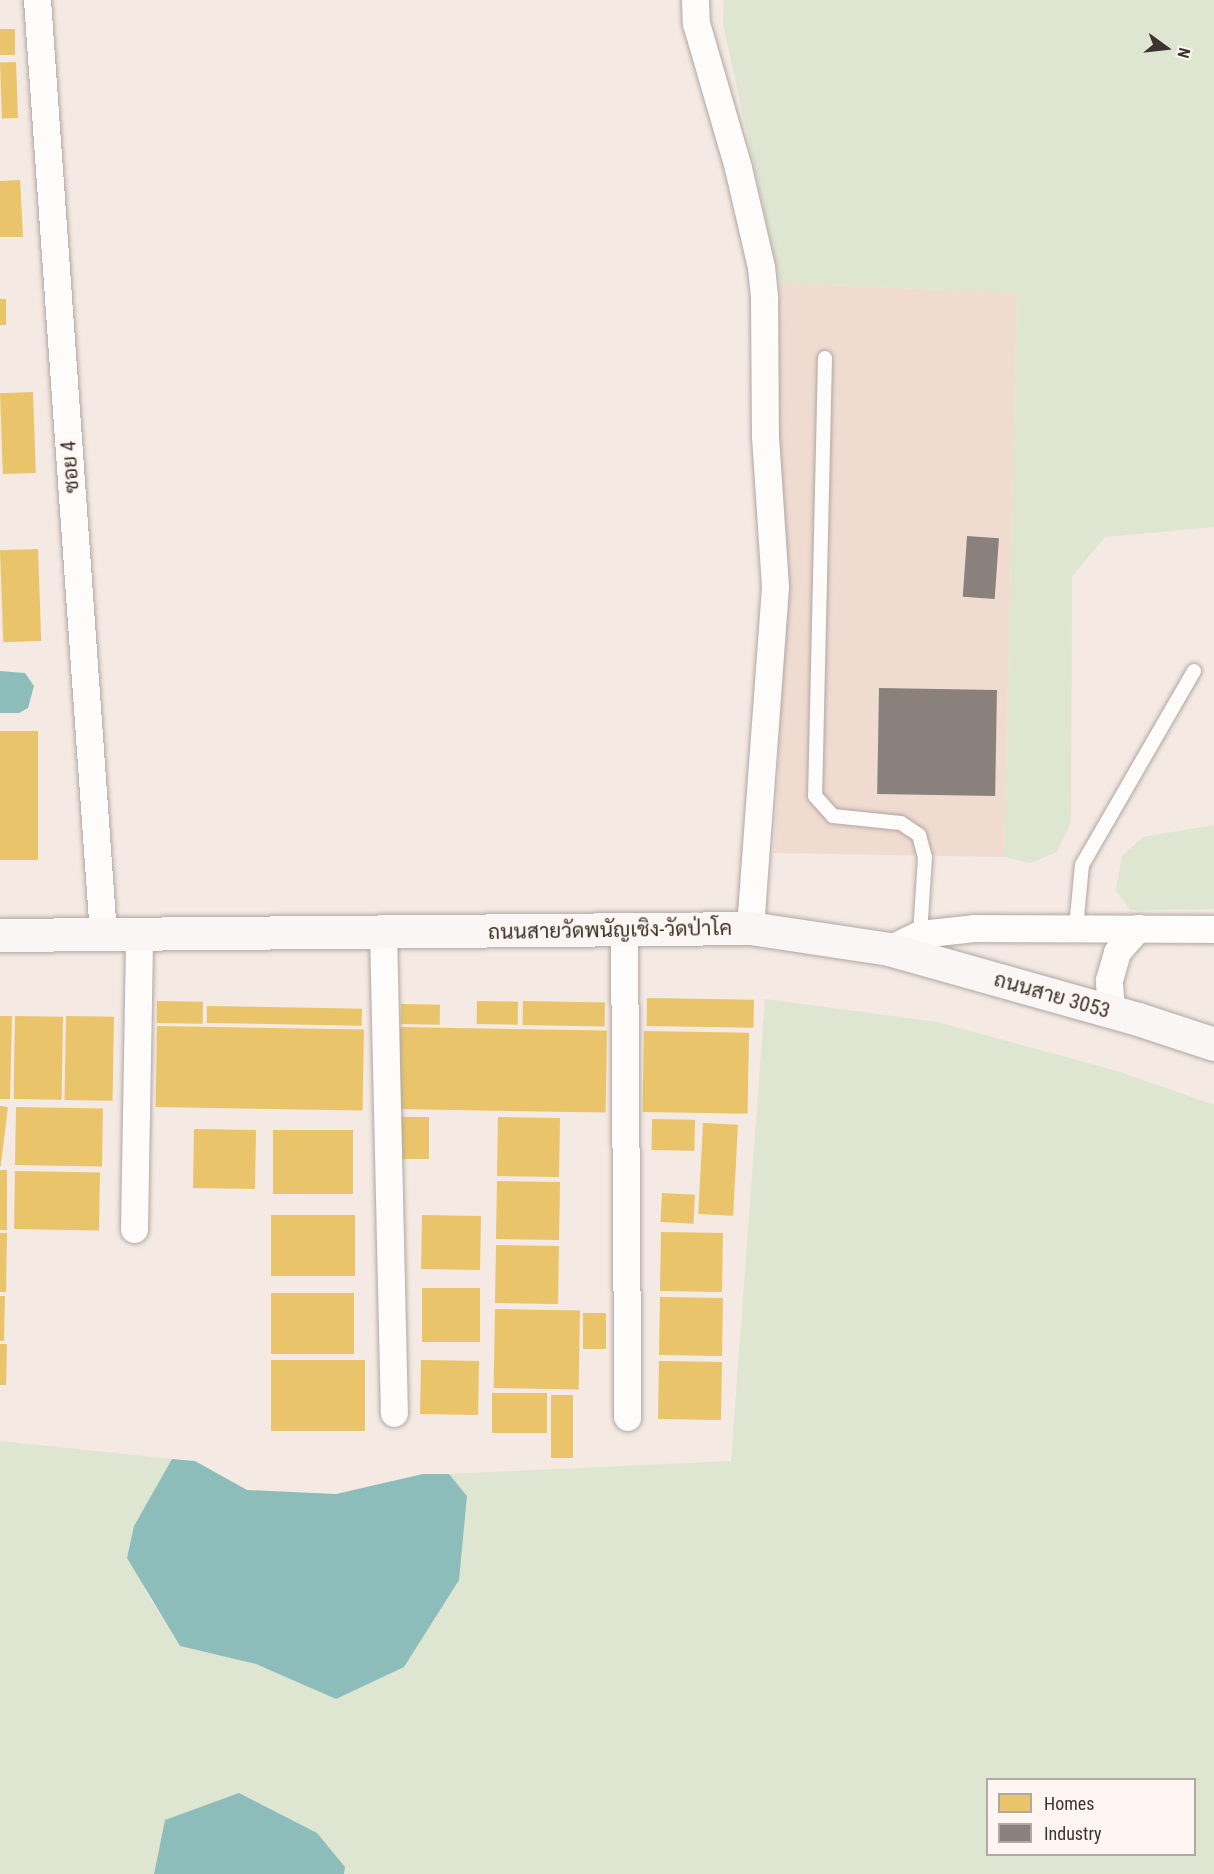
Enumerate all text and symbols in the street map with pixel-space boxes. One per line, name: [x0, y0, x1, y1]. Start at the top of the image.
north arrow: [1136, 18, 1196, 78]
text: N: [1173, 46, 1194, 60]
street label: ซอย 4: [56, 440, 84, 494]
street label: ถนนสายวัดพนัญเชิง-วัดป่าโค: [488, 915, 732, 945]
street label: ถนนสาย 3053: [991, 966, 1113, 1024]
legend: [986, 1778, 1196, 1856]
text: Homes: [1044, 1793, 1094, 1814]
text: Industry: [1044, 1823, 1102, 1844]

